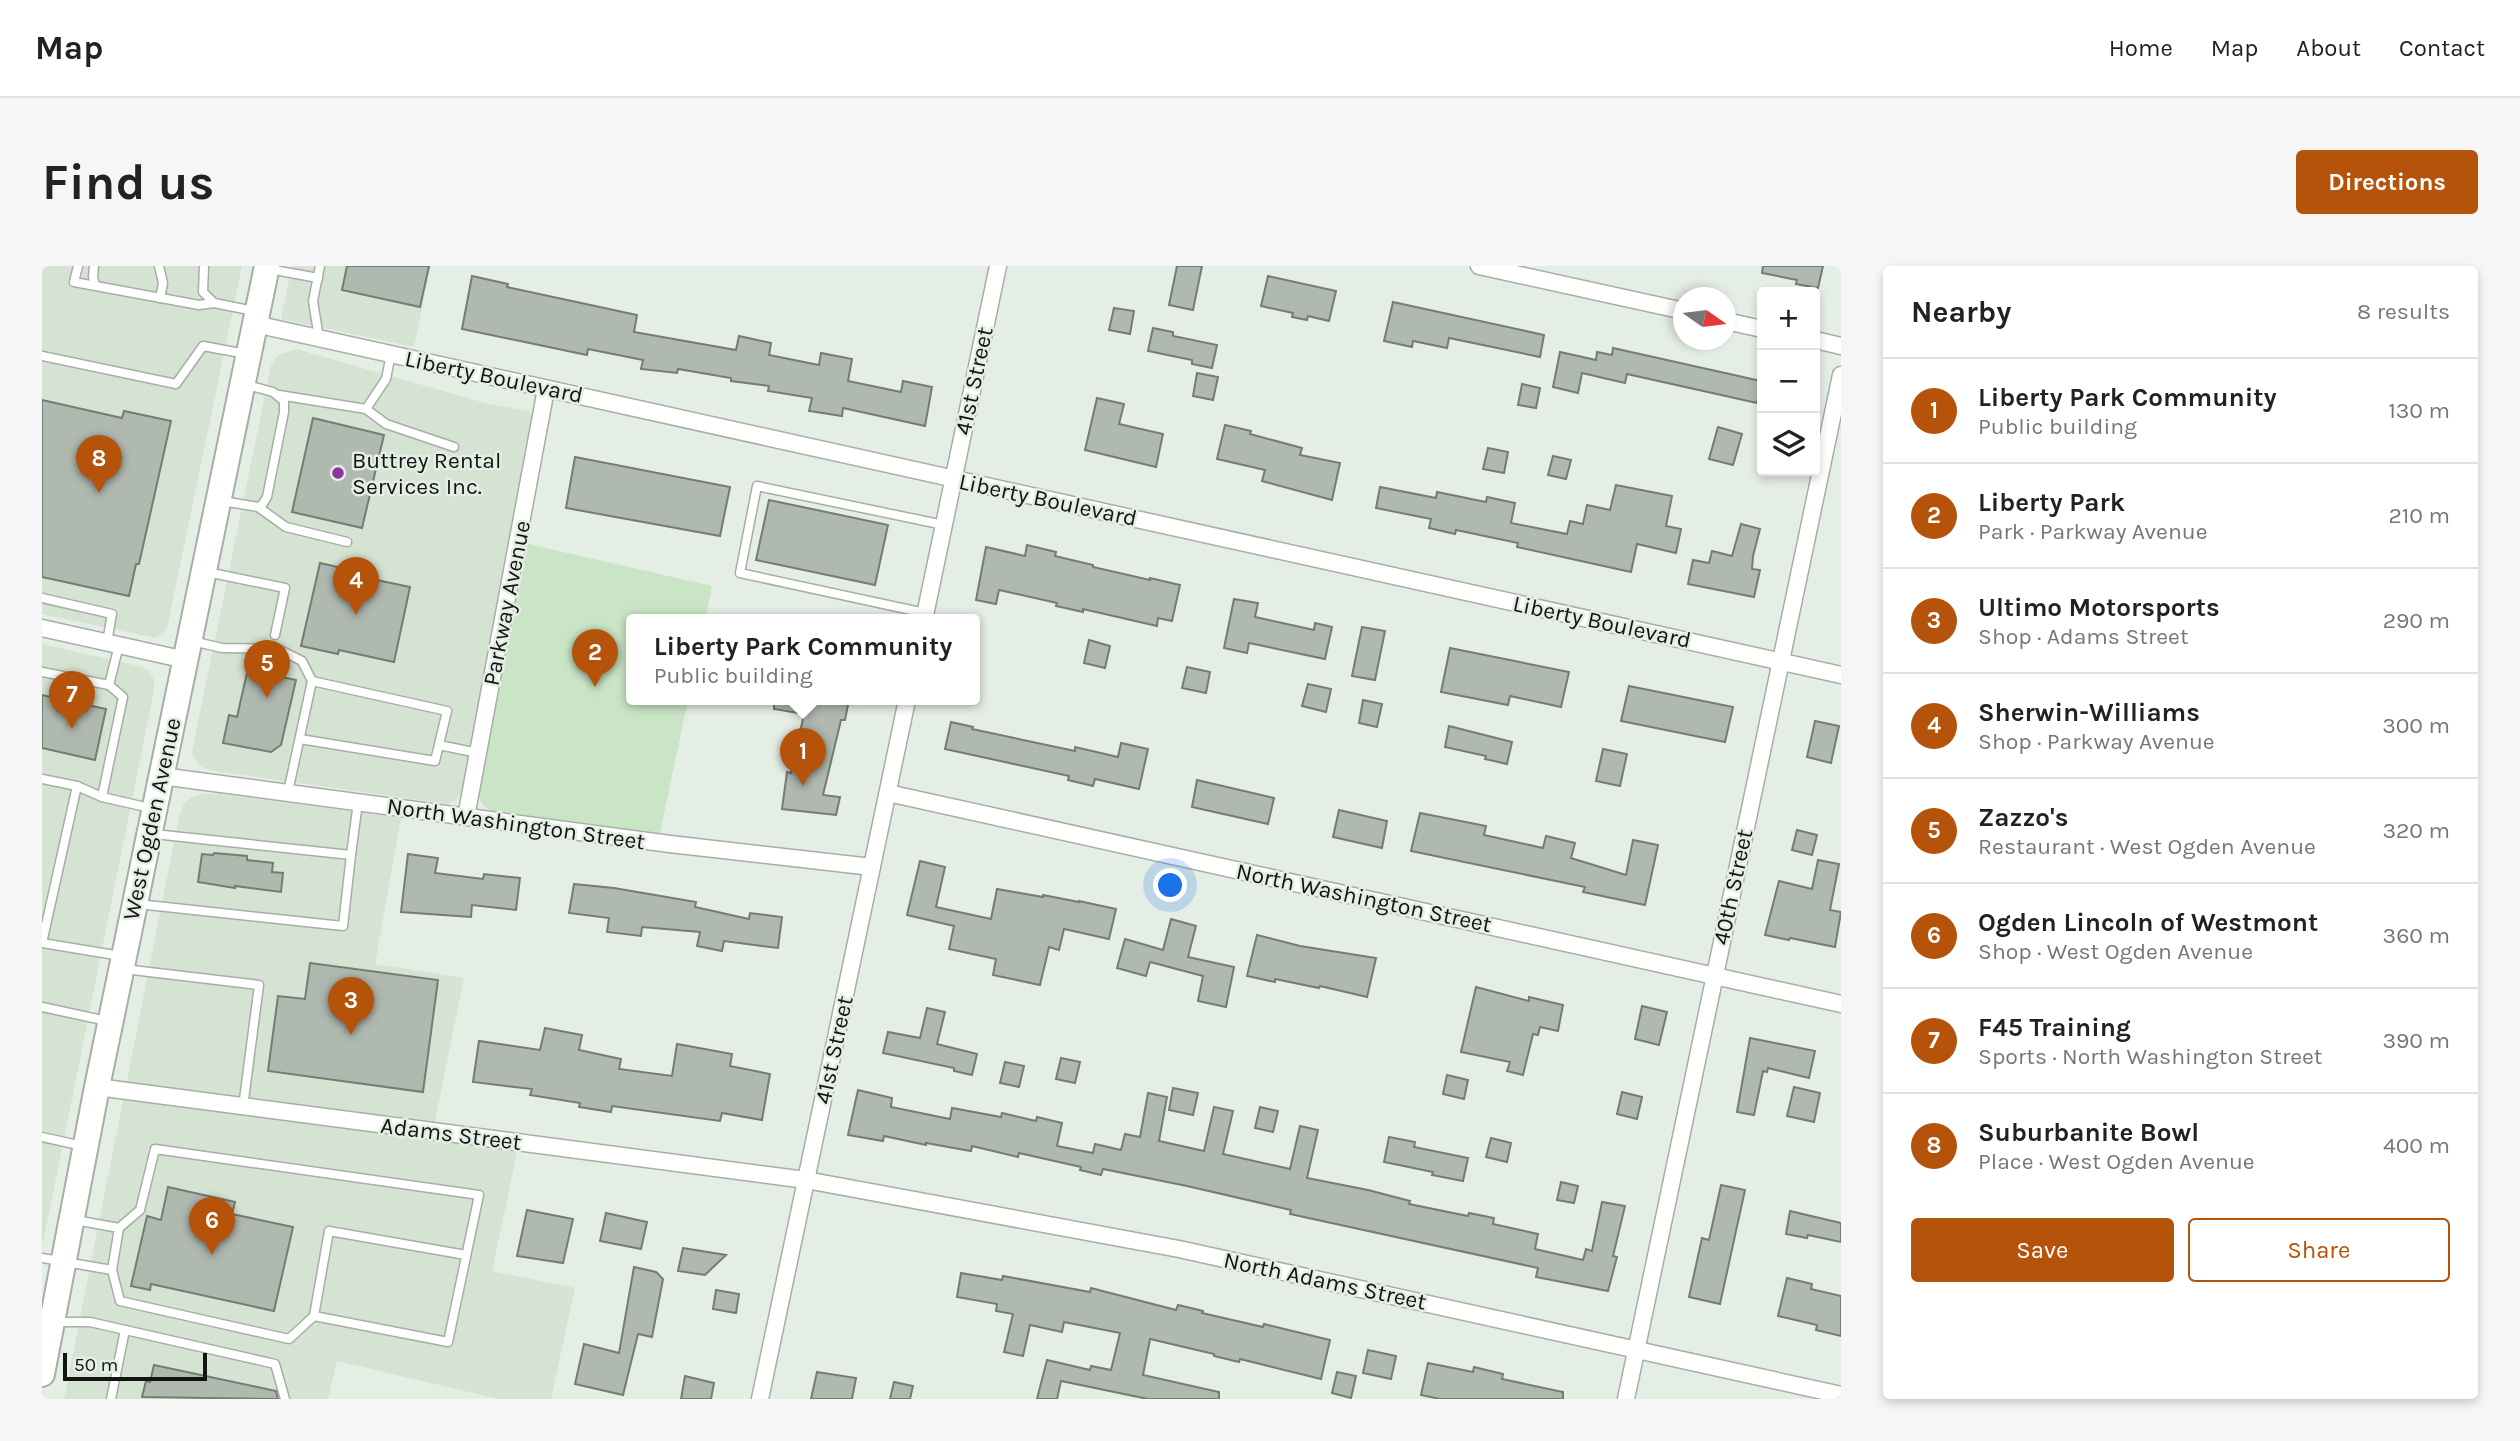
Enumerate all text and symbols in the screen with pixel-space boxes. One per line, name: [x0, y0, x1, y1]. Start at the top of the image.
text: Map: [35, 29, 103, 67]
text: Home: [2109, 34, 2173, 62]
text: Map: [2211, 34, 2258, 62]
text: About: [2296, 34, 2361, 62]
text: Contact: [2399, 34, 2485, 62]
button: Directions: [2296, 150, 2478, 214]
text: Find us: [42, 154, 214, 211]
north arrow: [1673, 287, 1736, 350]
map controls: [1757, 287, 1820, 476]
button: +: [1757, 287, 1820, 350]
text: Nearby: [1911, 294, 2011, 330]
text: 8 results: [2357, 298, 2450, 325]
street label: 41st Street: [949, 324, 999, 437]
street label: Liberty Boulevard: [402, 345, 586, 409]
button: −: [1757, 350, 1820, 413]
text: Liberty Park Community: [1978, 382, 2277, 413]
text: 1: [1930, 397, 1938, 424]
text: 130 m: [2388, 397, 2450, 424]
button: layers: [1757, 413, 1820, 476]
text: Public building: [1978, 413, 2137, 440]
pin: 8: [76, 435, 122, 493]
place label: Buttrey Rental Services Inc.: [352, 447, 501, 500]
marker: Buttrey Rental Services Inc.: [330, 465, 346, 481]
street label: Liberty Boulevard: [956, 468, 1140, 532]
text: Liberty Park: [1978, 487, 2125, 518]
text: 2: [1927, 502, 1941, 529]
text: 210 m: [2388, 502, 2450, 529]
street label: Parkway Avenue: [478, 518, 536, 688]
text: Park · Parkway Avenue: [1978, 518, 2208, 545]
pin: 4: [333, 557, 379, 615]
street label: Liberty Boulevard: [1510, 590, 1694, 654]
text: Ultimo Motorsports: [1978, 592, 2220, 623]
text: 3: [1927, 607, 1941, 634]
text: 290 m: [2383, 607, 2450, 634]
popup: [626, 614, 980, 705]
text: Shop · Adams Street: [1978, 623, 2189, 650]
pin: 2: [572, 629, 618, 687]
text: Liberty Park Community: [654, 631, 952, 662]
pin: 5: [244, 640, 290, 698]
text: Public building: [654, 662, 813, 689]
pin: 7: [49, 671, 95, 729]
text: Sherwin-Williams: [1978, 697, 2200, 728]
text: 4: [1927, 712, 1941, 739]
text: 300 m: [2382, 712, 2450, 739]
street label: West Ogden Avenue: [117, 715, 187, 923]
pin: 1: [780, 728, 826, 786]
text: Shop · Parkway Avenue: [1978, 728, 2215, 755]
street label: North Washington Street: [385, 793, 647, 856]
text: Zazzo's: [1978, 802, 2068, 833]
text: 5: [1927, 817, 1941, 844]
text: 320 m: [2382, 817, 2450, 844]
street label: 40th Street: [1708, 826, 1759, 947]
text: Restaurant · West Ogden Avenue: [1978, 833, 2316, 860]
street label: North Washington Street: [1234, 858, 1495, 938]
your location: [1153, 868, 1187, 902]
text: Ogden Lincoln of Westmont: [1978, 907, 2318, 938]
text: 6: [1927, 922, 1941, 949]
text: 360 m: [2383, 922, 2450, 949]
text: Shop · West Ogden Avenue: [1978, 938, 2253, 965]
pin: 3: [328, 977, 374, 1035]
street label: 41st Street: [809, 993, 859, 1106]
text: F45 Training: [1978, 1012, 2131, 1043]
text: 7: [1928, 1027, 1940, 1054]
text: 390 m: [2382, 1027, 2450, 1054]
text: Sports · North Washington Street: [1978, 1043, 2322, 1070]
street label: Adams Street: [379, 1112, 523, 1156]
text: Suburbanite Bowl: [1978, 1117, 2199, 1148]
text: 8: [1927, 1132, 1941, 1159]
text: 400 m: [2383, 1132, 2450, 1159]
text: Place · West Ogden Avenue: [1978, 1148, 2255, 1175]
pin: 6: [189, 1197, 235, 1255]
button: Save: [1911, 1218, 2174, 1282]
button: Share: [2188, 1218, 2450, 1282]
street label: North Adams Street: [1221, 1246, 1429, 1316]
scale bar: [63, 1350, 206, 1382]
text: 50 m: [74, 1354, 118, 1376]

